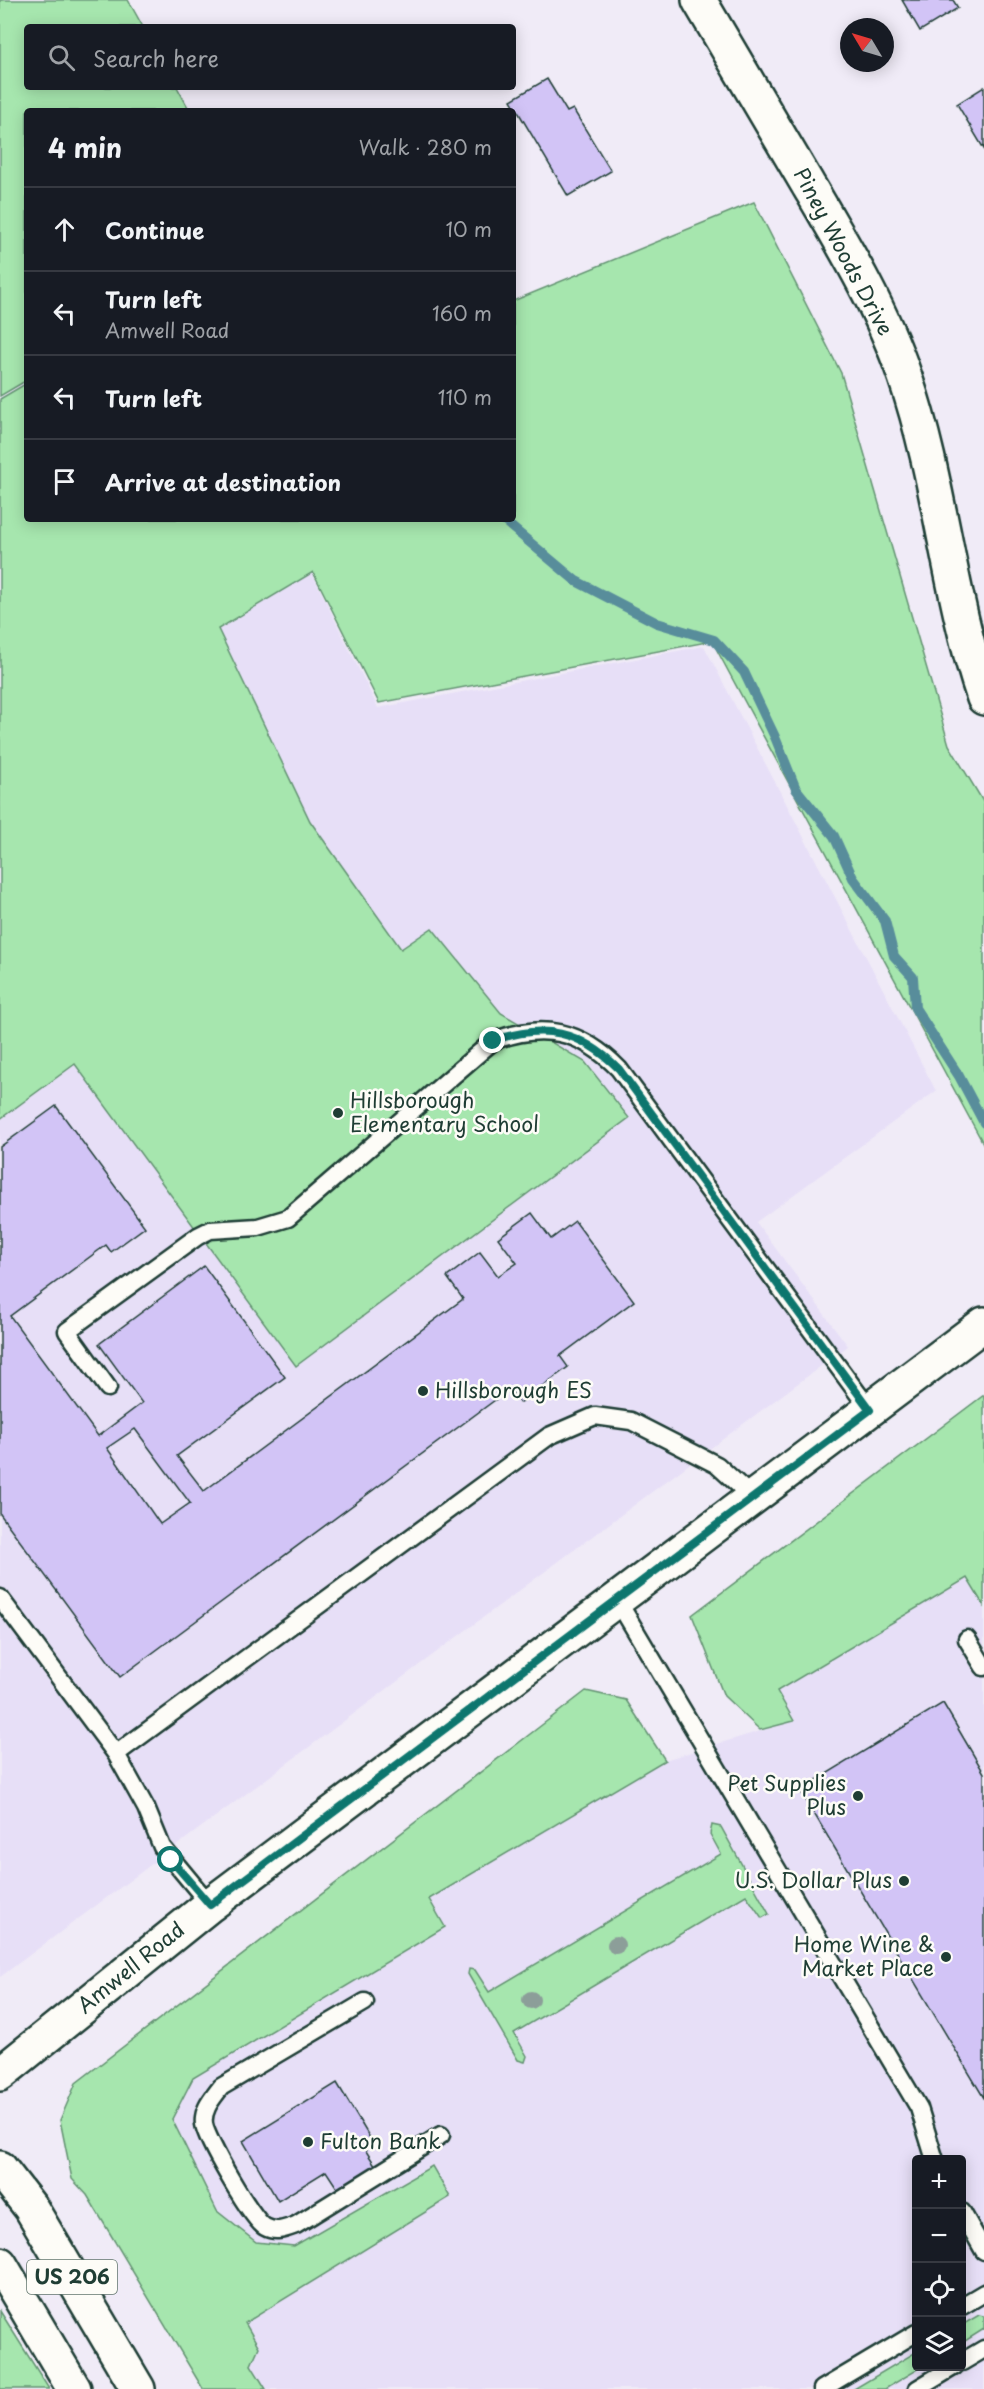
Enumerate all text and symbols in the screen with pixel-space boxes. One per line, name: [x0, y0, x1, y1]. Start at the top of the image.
north arrow: [840, 18, 894, 72]
search box: [24, 24, 516, 90]
icon: search: [45, 41, 78, 74]
text: Search here: [93, 41, 219, 74]
text: 4 min: [48, 128, 122, 167]
text: Walk · 280 m: [359, 132, 492, 162]
street label: Piney Woods Drive: [787, 161, 903, 341]
icon: ahead: [48, 213, 81, 246]
text: Continue: [105, 213, 204, 246]
text: 10 m: [445, 214, 492, 244]
text: Turn left: [105, 282, 202, 315]
icon: left: [48, 297, 81, 330]
text: 160 m: [432, 298, 492, 328]
text: Amwell Road: [105, 315, 229, 345]
icon: left: [48, 381, 81, 414]
text: Turn left: [105, 381, 202, 414]
text: 110 m: [438, 382, 492, 412]
icon: arrive: [48, 465, 81, 498]
text: Arrive at destination: [105, 465, 341, 498]
route end: [479, 1027, 505, 1053]
place label: Hillsborough Elementary School: [350, 1083, 539, 1139]
marker: Hillsborough Elementary School: [331, 1106, 345, 1120]
place label: Hillsborough ES: [435, 1373, 592, 1405]
marker: Hillsborough ES: [416, 1384, 430, 1398]
place label: Pet Supplies Plus: [727, 1766, 846, 1822]
marker: Pet Supplies Plus: [851, 1789, 865, 1803]
route start: [157, 1846, 183, 1872]
place label: U.S. Dollar Plus: [735, 1863, 892, 1895]
marker: U.S. Dollar Plus: [897, 1874, 911, 1888]
street label: Amwell Road: [69, 1913, 191, 2020]
place label: Home Wine & Market Place: [794, 1927, 934, 1983]
marker: Home Wine & Market Place: [939, 1950, 953, 1964]
place label: Fulton Bank: [320, 2124, 441, 2156]
marker: Fulton Bank: [301, 2135, 315, 2149]
map controls: [912, 2155, 966, 2371]
button: +: [912, 2155, 966, 2209]
button: −: [912, 2209, 966, 2263]
road number: US 206: [27, 2260, 117, 2294]
button: locate: [912, 2263, 966, 2317]
button: layers: [912, 2317, 966, 2371]

